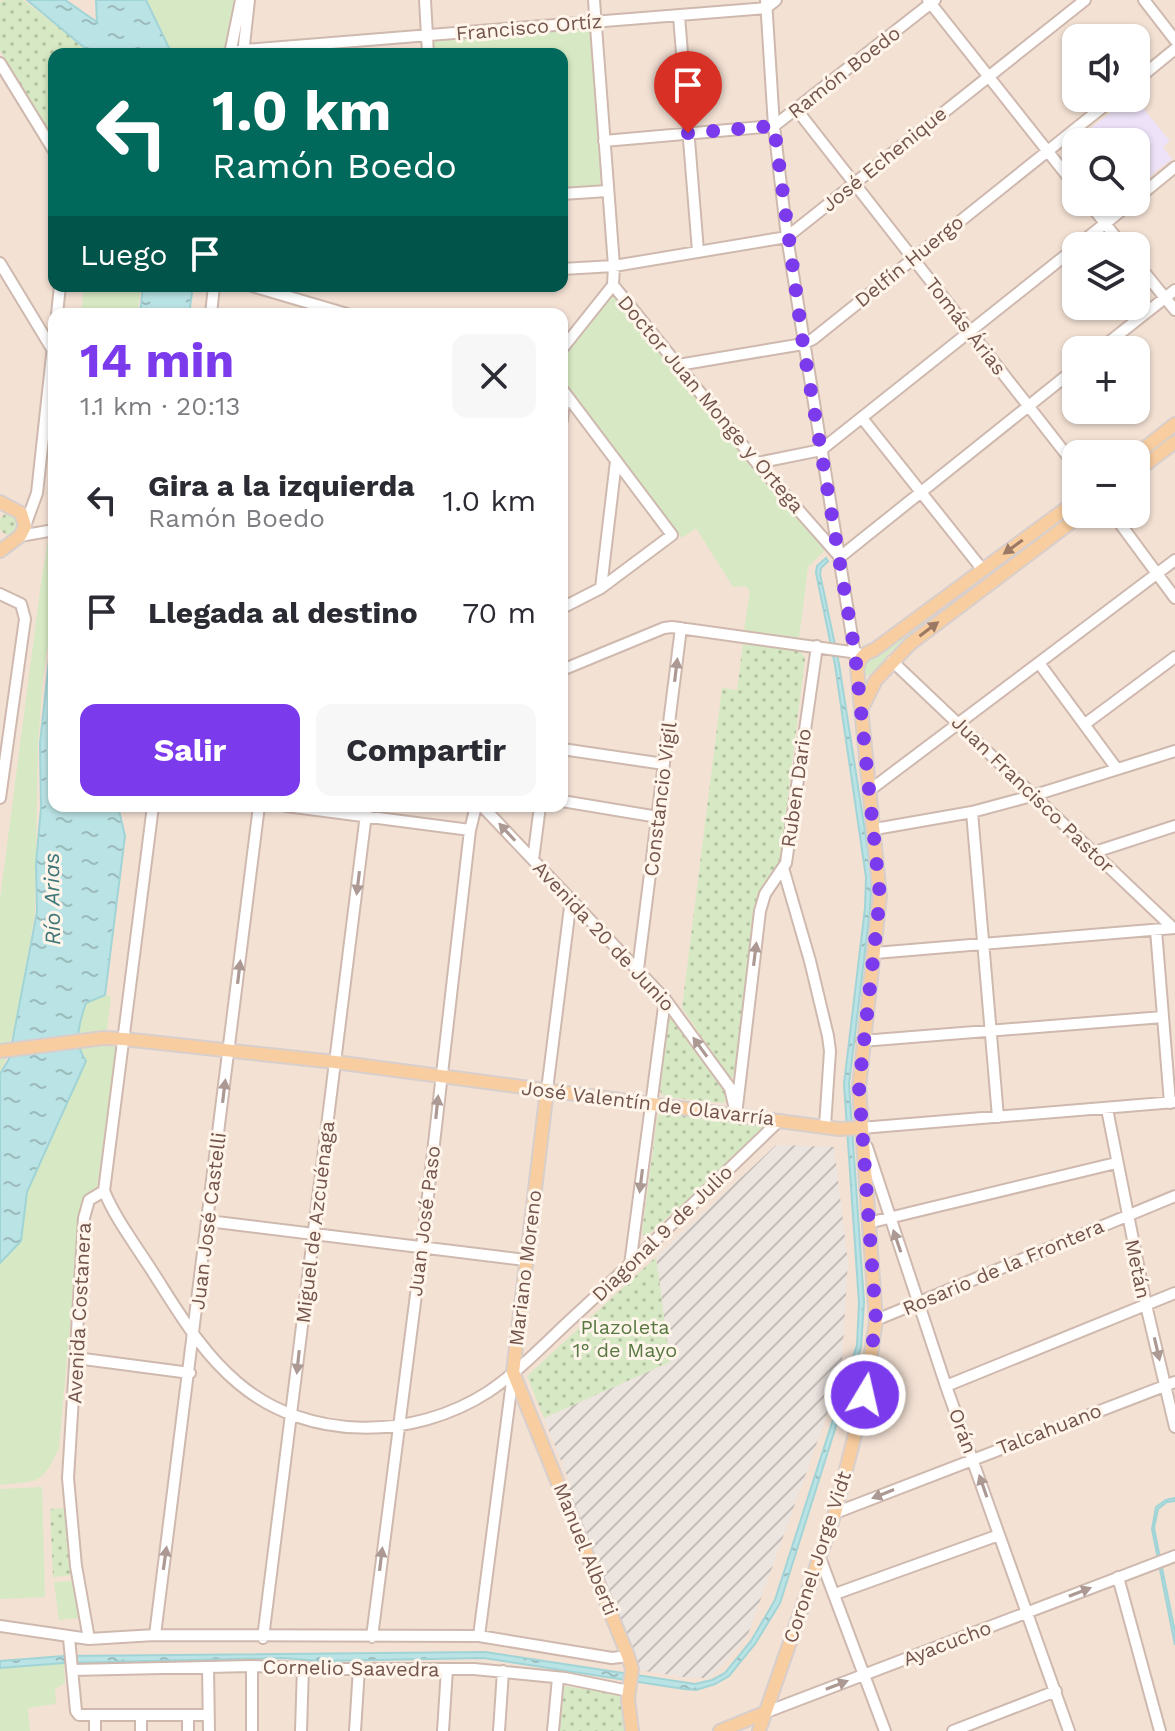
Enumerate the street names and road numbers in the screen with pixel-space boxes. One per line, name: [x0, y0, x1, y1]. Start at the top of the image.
street label: Francisco Ortíz: [455, 9, 603, 45]
street label: Ramón Boedo: [783, 21, 905, 123]
street label: José Echenique: [817, 101, 951, 217]
street label: Delfín Huergo: [850, 210, 968, 312]
street label: Tomás Árias: [920, 272, 1012, 380]
street label: Doctor Juan Monge y Ortega: [613, 290, 809, 518]
street label: Juan Francisco Pastor: [947, 710, 1119, 878]
street label: Constancio Vigil: [639, 720, 681, 878]
street label: Ruben Dario: [776, 727, 816, 849]
street label: Avenida 20 de Junio: [528, 856, 680, 1016]
street label: José Valentín de Olavarría: [520, 1076, 776, 1130]
street label: Miguel de Azcuénaga: [291, 1119, 339, 1325]
street label: Juan José Castelli: [185, 1131, 231, 1311]
street label: Juan José Paso: [403, 1144, 445, 1298]
street label: Diagonal 9 de Julio: [587, 1160, 737, 1306]
street label: Mariano Moreno: [504, 1189, 546, 1347]
street label: Rosario de la Frontera: [899, 1214, 1107, 1320]
street label: Avenida Costanera: [62, 1222, 96, 1404]
street label: Metán: [1120, 1237, 1156, 1301]
street label: Talcahuano: [993, 1398, 1105, 1460]
street label: Orán: [944, 1405, 982, 1457]
street label: Coronel Jorge Vidt: [778, 1467, 856, 1646]
street label: Manuel Alberti: [549, 1479, 623, 1619]
street label: Ayacucho: [899, 1615, 995, 1671]
street label: Cornelio Saavedra: [262, 1654, 440, 1682]

